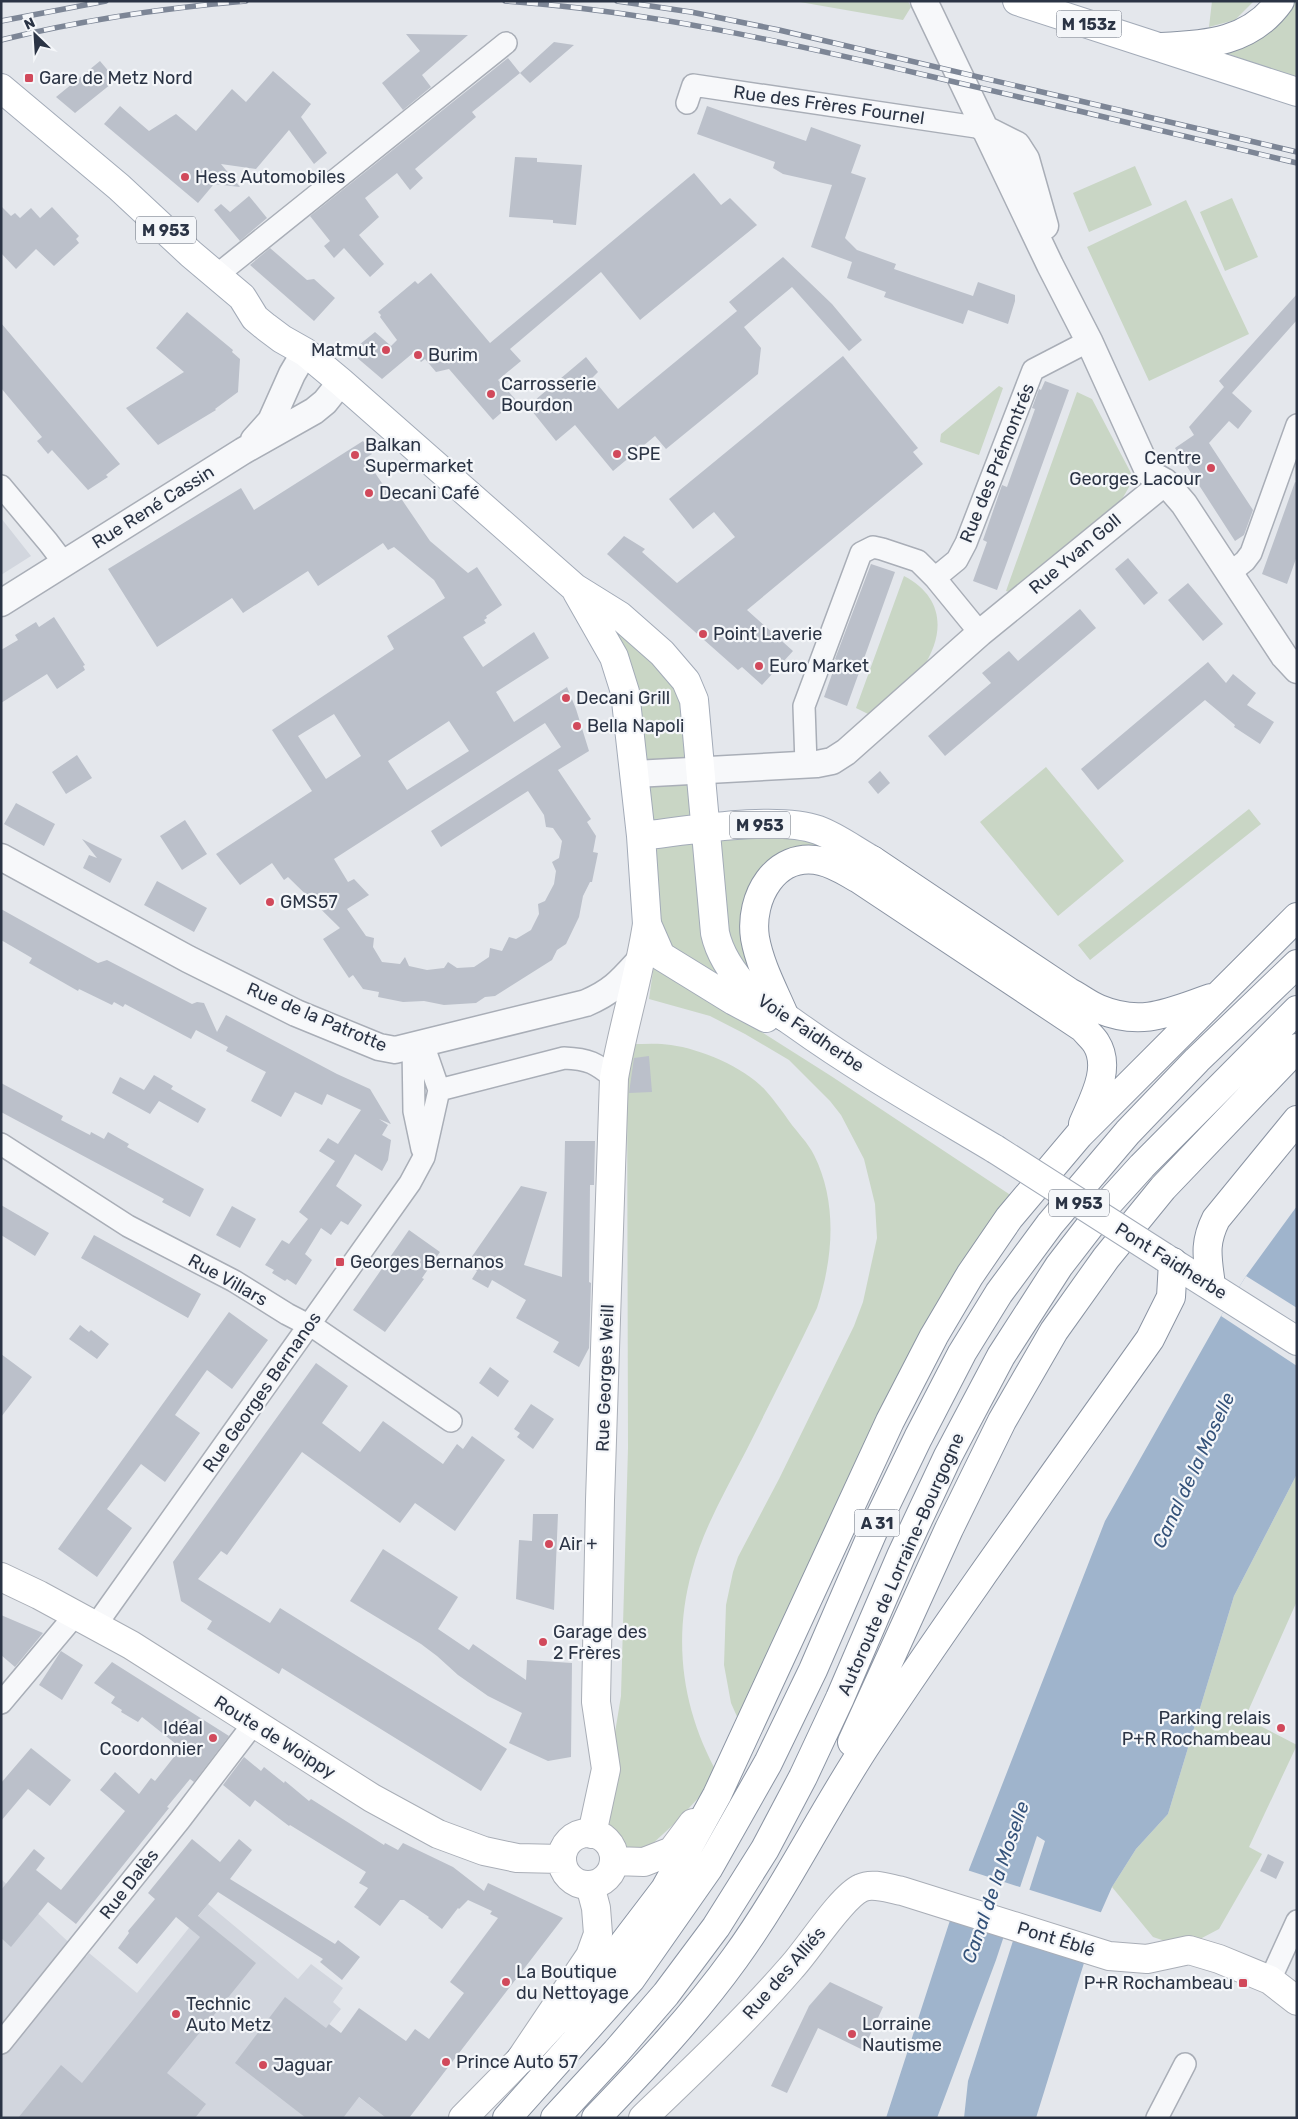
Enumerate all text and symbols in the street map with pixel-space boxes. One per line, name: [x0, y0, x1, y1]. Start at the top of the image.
north arrow: [10, 10, 60, 60]
road number: M 153z: [1056, 10, 1122, 38]
text: N: [22, 14, 38, 34]
place label: Gare de Metz Nord: [39, 67, 193, 89]
marker: Gare de Metz Nord: [23, 72, 35, 84]
street label: Rue des Frères Fournel: [732, 81, 926, 129]
place label: Hess Automobiles: [195, 166, 345, 188]
marker: Hess Automobiles: [179, 171, 191, 183]
road number: M 953: [136, 216, 196, 244]
place label: Matmut: [311, 339, 376, 361]
marker: Matmut: [380, 344, 392, 356]
place label: Burim: [428, 344, 478, 366]
marker: Burim: [412, 349, 424, 361]
place label: Carrosserie Bourdon: [501, 373, 596, 416]
street label: Rue des Prémontrés: [955, 380, 1039, 546]
marker: Carrosserie Bourdon: [485, 388, 497, 400]
place label: Balkan Supermarket: [365, 434, 473, 477]
place label: SPE: [627, 443, 661, 465]
place label: Centre Georges Lacour: [1069, 447, 1201, 490]
marker: SPE: [611, 448, 623, 460]
marker: Balkan Supermarket: [349, 449, 361, 461]
street label: Rue René Cassin: [88, 461, 218, 553]
marker: Centre Georges Lacour: [1205, 462, 1217, 474]
place label: Decani Café: [379, 482, 480, 504]
marker: Decani Café: [363, 487, 375, 499]
street label: Rue Yvan Goll: [1024, 509, 1126, 599]
place label: Point Laverie: [713, 623, 822, 645]
marker: Point Laverie: [697, 628, 709, 640]
place label: Euro Market: [769, 655, 869, 677]
marker: Euro Market: [753, 660, 765, 672]
place label: Decani Grill: [576, 687, 670, 709]
marker: Decani Grill: [560, 692, 572, 704]
place label: Bella Napoli: [587, 715, 684, 737]
marker: Bella Napoli: [571, 720, 583, 732]
road number: M 953: [730, 812, 790, 838]
place label: GMS57: [280, 891, 338, 913]
marker: GMS57: [264, 896, 276, 908]
street label: Rue de la Patrotte: [243, 977, 391, 1057]
street label: Voie Faidherbe: [754, 989, 868, 1077]
road number: M 953: [1049, 1190, 1109, 1216]
street label: Pont Faidherbe: [1111, 1218, 1231, 1304]
street label: Rue Villars: [184, 1249, 272, 1311]
place label: Georges Bernanos: [350, 1251, 504, 1273]
marker: Georges Bernanos: [334, 1256, 346, 1268]
street label: Rue Georges Weill: [591, 1304, 619, 1452]
street label: Rue Georges Bernanos: [198, 1307, 326, 1477]
water label: Canal de la Moselle: [1147, 1388, 1240, 1552]
street label: Autoroute de Lorraine-Bourgogne: [833, 1429, 969, 1699]
road number: A 31: [854, 1510, 900, 1536]
place label: Air +: [559, 1533, 597, 1555]
marker: Air +: [543, 1538, 555, 1550]
place label: Garage des 2 Frères: [553, 1621, 647, 1664]
marker: Garage des 2 Frères: [537, 1636, 549, 1648]
street label: Route de Woippy: [210, 1691, 340, 1783]
place label: Parking relais P+R Rochambeau: [1122, 1707, 1271, 1750]
place label: Idéal Coordonnier: [100, 1717, 203, 1760]
marker: Parking relais P+R Rochambeau: [1275, 1722, 1287, 1734]
marker: Idéal Coordonnier: [207, 1732, 219, 1744]
water label: Canal de la Moselle: [957, 1798, 1034, 1966]
street label: Rue Dalès: [95, 1844, 163, 1924]
street label: Pont Éblé: [1015, 1917, 1097, 1961]
street label: Rue des Alliés: [738, 1922, 830, 2024]
place label: La Boutique du Nettoyage: [516, 1961, 629, 2004]
place label: P+R Rochambeau: [1084, 1972, 1233, 1994]
marker: La Boutique du Nettoyage: [500, 1976, 512, 1988]
marker: P+R Rochambeau: [1237, 1977, 1249, 1989]
place label: Technic Auto Metz: [186, 1993, 271, 2036]
marker: Technic Auto Metz: [170, 2008, 182, 2020]
place label: Lorraine Nautisme: [862, 2013, 942, 2056]
marker: Lorraine Nautisme: [846, 2028, 858, 2040]
place label: Prince Auto 57: [456, 2051, 578, 2073]
place label: Jaguar: [273, 2054, 333, 2076]
marker: Prince Auto 57: [440, 2056, 452, 2068]
marker: Jaguar: [257, 2059, 269, 2071]

